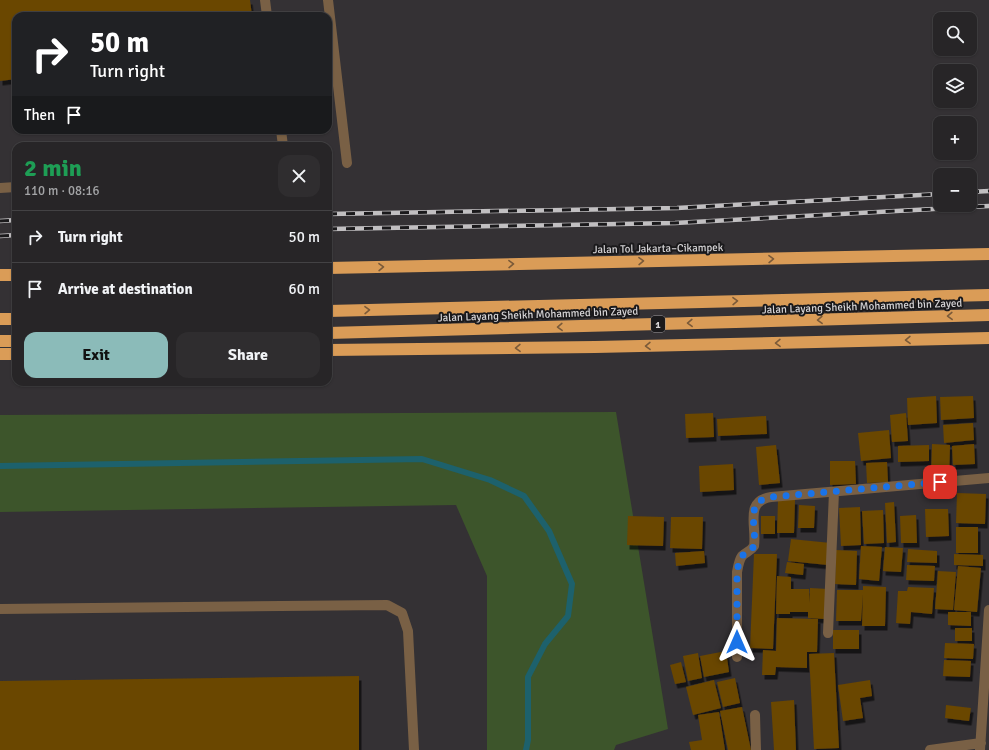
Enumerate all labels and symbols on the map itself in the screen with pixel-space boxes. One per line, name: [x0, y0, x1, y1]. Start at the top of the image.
street label: Jalan Tol Jakarta–Cikampek: [593, 241, 724, 256]
one-way arrow: [768, 254, 774, 263]
one-way arrow: [638, 257, 644, 265]
one-way arrow: [508, 260, 514, 268]
one-way arrow: [378, 263, 384, 271]
one-way arrow: [732, 297, 738, 305]
street label: Jalan Layang Sheikh Mohammed bin Zayed: [762, 297, 963, 316]
street label: Jalan Layang Sheikh Mohammed bin Zayed: [438, 305, 639, 324]
one-way arrow: [364, 306, 370, 315]
one-way arrow: [947, 312, 953, 320]
one-way arrow: [817, 315, 823, 324]
road number: 1: [651, 316, 665, 332]
one-way arrow: [687, 319, 693, 327]
one-way arrow: [557, 322, 563, 331]
one-way arrow: [905, 336, 911, 344]
one-way arrow: [775, 339, 781, 347]
one-way arrow: [645, 342, 651, 350]
one-way arrow: [515, 344, 521, 352]
pin: [923, 465, 957, 499]
position arrow: [716, 621, 758, 663]

